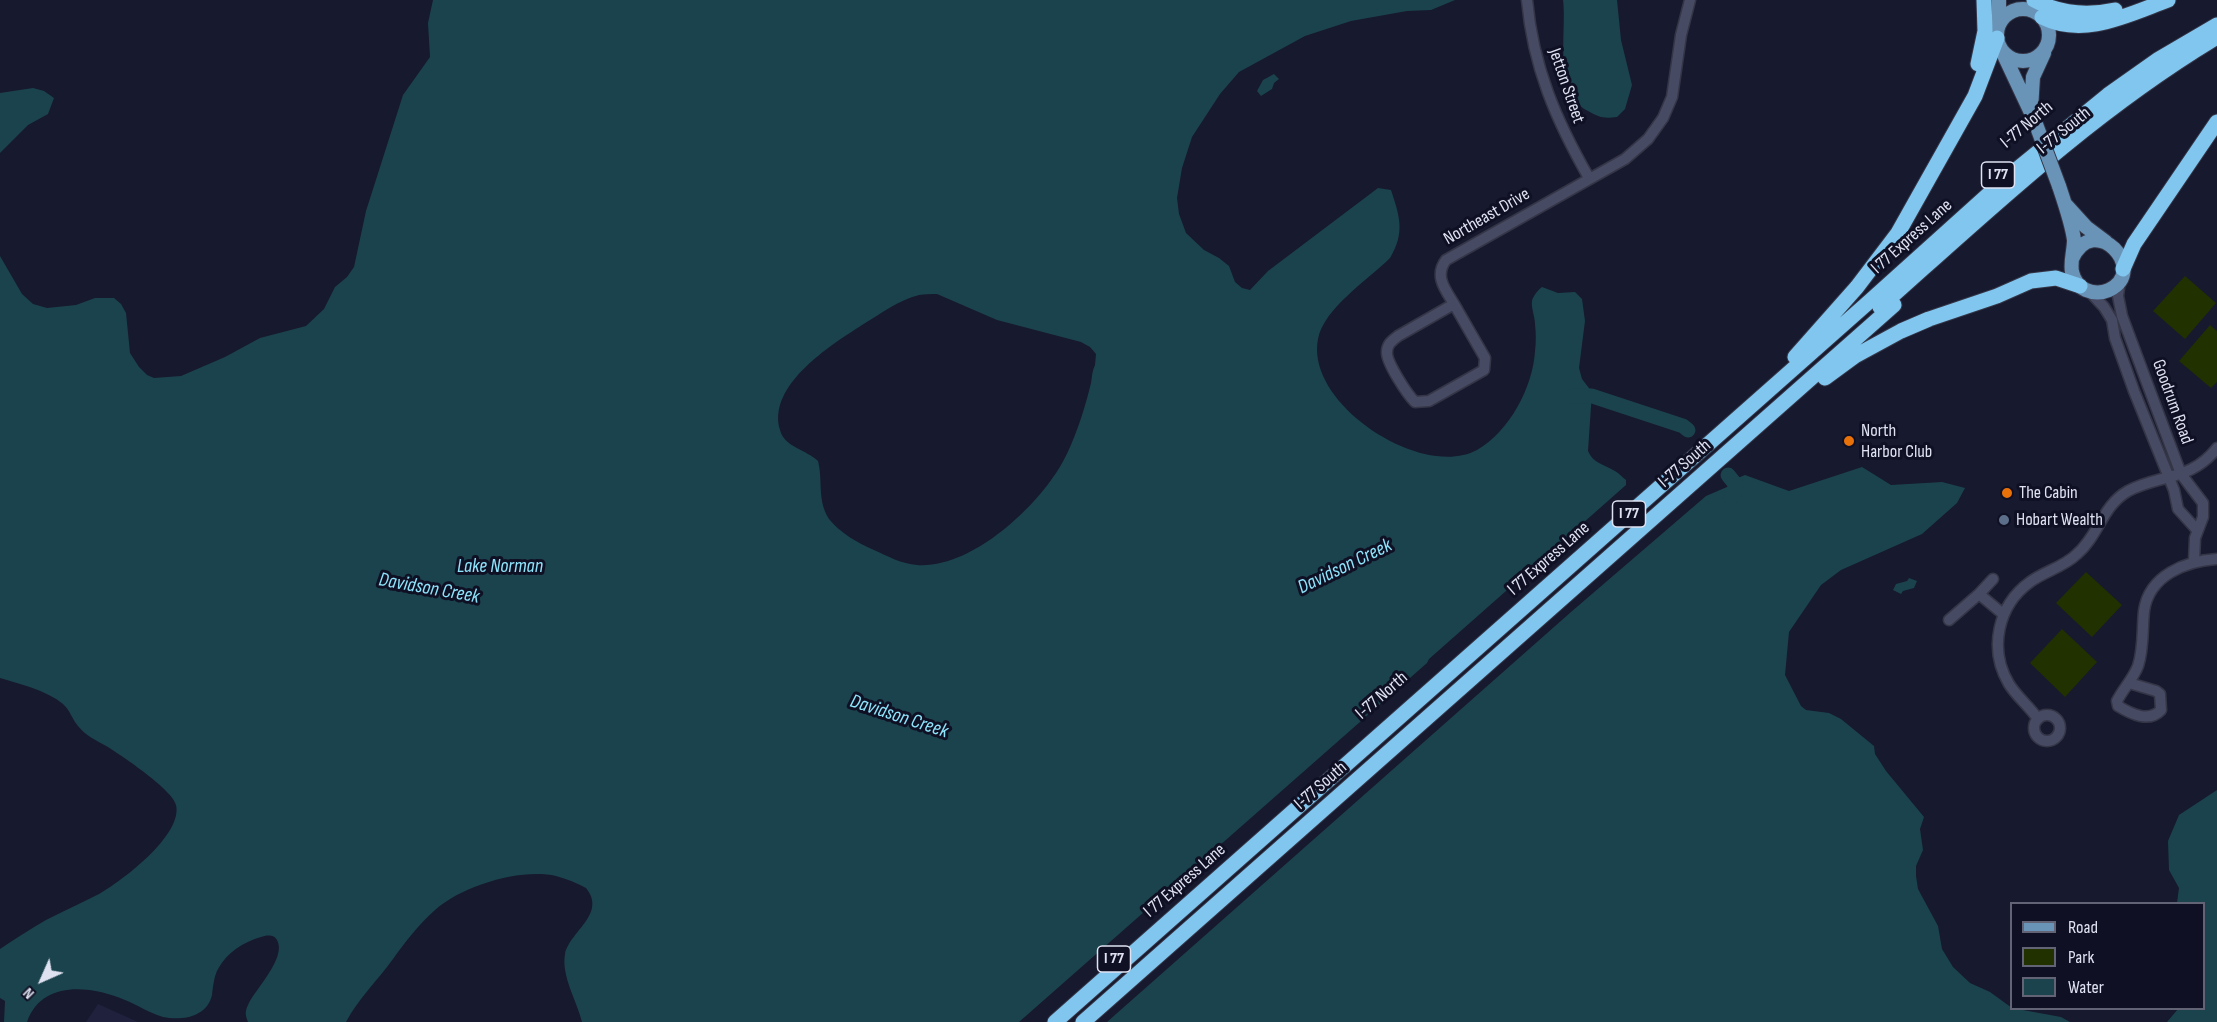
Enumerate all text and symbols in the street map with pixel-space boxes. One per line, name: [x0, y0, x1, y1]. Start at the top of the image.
street label: Jetton Street: [1543, 46, 1589, 126]
street label: I-77 North: [1996, 97, 2058, 153]
street label: I-77 South: [2033, 103, 2095, 159]
road number: I 77: [1982, 162, 2014, 188]
street label: Northeast Drive: [1440, 184, 1534, 250]
street label: I 77 Express Lane: [1867, 195, 1957, 279]
street label: Goodrum Road: [2147, 357, 2197, 447]
place label: North Harbor Club: [1861, 420, 1932, 462]
marker: North Harbor Club: [1842, 434, 1856, 448]
street label: I-77 South: [1654, 435, 1716, 493]
place label: The Cabin: [2019, 482, 2078, 504]
marker: The Cabin: [2000, 486, 2014, 500]
road number: I 77: [1612, 501, 1646, 527]
place label: Hobart Wealth: [2016, 509, 2103, 531]
marker: Hobart Wealth: [1997, 513, 2011, 527]
street label: I 77 Express Lane: [1504, 518, 1594, 600]
water label: Davidson Creek: [1294, 534, 1396, 600]
water label: Lake Norman: [457, 555, 543, 579]
water label: Davidson Creek: [377, 568, 481, 610]
street label: I-77 North: [1352, 668, 1412, 724]
water label: Davidson Creek: [847, 690, 951, 744]
street label: I-77 South: [1290, 757, 1352, 815]
street label: I 77 Express Lane: [1140, 840, 1230, 922]
legend: [2010, 902, 2205, 1010]
text: Road: [2068, 917, 2098, 938]
road number: I 77: [1098, 946, 1130, 972]
text: Park: [2068, 947, 2094, 968]
north arrow: [12, 950, 72, 1010]
text: Water: [2068, 977, 2104, 998]
text: N: [19, 983, 39, 1003]

